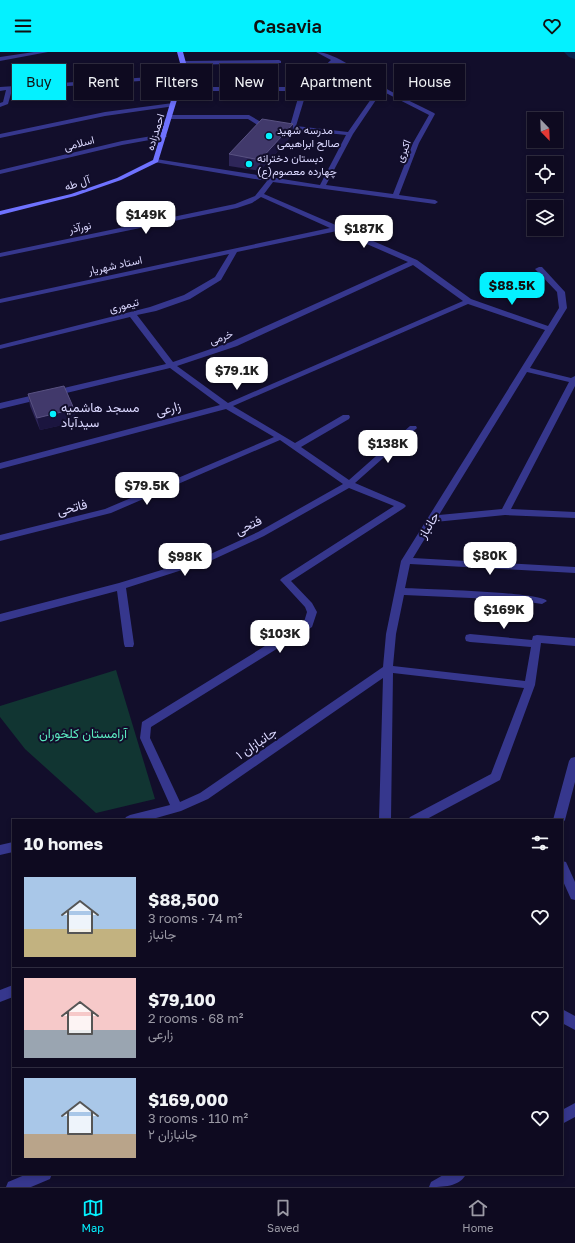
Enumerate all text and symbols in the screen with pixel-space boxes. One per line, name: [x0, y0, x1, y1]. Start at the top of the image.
icon: menu: [12, 15, 34, 37]
text: Casavia: [253, 15, 322, 37]
icon: heart: [541, 15, 563, 37]
chip: Buy: [12, 64, 66, 100]
chip: Rent: [74, 64, 133, 100]
chip: Filters: [141, 64, 212, 100]
chip: New: [220, 64, 278, 100]
chip: Apartment: [286, 64, 386, 100]
chip: House: [394, 64, 465, 100]
street label: احمدزاده: [143, 112, 167, 152]
north arrow: [527, 112, 563, 148]
map controls: [527, 112, 563, 236]
place label: مدرسه شهید صالح ابراهیمی: [277, 123, 340, 151]
marker: مدرسه شهید صالح ابراهیمی: [264, 131, 274, 141]
street label: اسلامی: [62, 132, 96, 154]
street label: اکبری: [392, 138, 414, 164]
place label: دبستان دخترانه چهارده معصوم(ع): [257, 151, 337, 179]
button: locate: [527, 156, 563, 192]
marker: دبستان دخترانه چهارده معصوم(ع): [244, 159, 254, 169]
street label: آل طه: [62, 172, 93, 194]
button: layers: [527, 200, 563, 236]
pin: $149K: [118, 201, 174, 235]
text: $149K: [125, 206, 167, 222]
pin: $187K: [336, 215, 392, 249]
street label: نورآذر: [67, 218, 93, 236]
text: $187K: [344, 220, 384, 236]
street label: استاد شهریار: [86, 252, 143, 278]
pin: $88.5K: [479, 272, 545, 306]
text: $88.5K: [489, 277, 535, 293]
street label: تیموری: [108, 294, 141, 315]
street label: خرمی: [207, 326, 235, 348]
pin: $79.1K: [204, 357, 270, 391]
text: $79.1K: [215, 362, 259, 378]
street label: زارعی: [154, 397, 183, 420]
place label: مسجد هاشمیه سیدآباد: [61, 399, 140, 430]
marker: مسجد هاشمیه سیدآباد: [48, 409, 58, 419]
pin: $138K: [360, 430, 416, 464]
text: $138K: [367, 435, 409, 451]
pin: $79.5K: [114, 472, 180, 506]
text: $79.5K: [124, 477, 170, 493]
street label: فاتحی: [55, 496, 89, 519]
street label: جانباز: [413, 509, 443, 543]
street label: فتحی: [232, 512, 265, 539]
pin: $80K: [466, 542, 514, 576]
pin: $98K: [161, 543, 209, 577]
text: $80K: [473, 547, 507, 563]
text: $98K: [168, 548, 202, 564]
pin: $169K: [476, 596, 532, 630]
text: $169K: [483, 601, 525, 617]
pin: $103K: [252, 620, 308, 654]
text: $103K: [259, 625, 301, 641]
street label: جانبازان ۱: [232, 723, 280, 763]
park label: آرامستان کلخوران: [39, 725, 128, 742]
icon: filters: [529, 832, 551, 854]
text: 10 homes: [24, 833, 103, 854]
text: $88,500: [148, 889, 219, 910]
icon: home: [56, 893, 104, 941]
icon: heart: [529, 906, 551, 928]
text: 3 rooms · 74 m²: [148, 910, 242, 926]
text: جانباز: [148, 926, 176, 942]
text: $79,100: [148, 989, 216, 1010]
icon: home: [56, 994, 104, 1042]
icon: heart: [529, 1007, 551, 1029]
text: 2 rooms · 68 m²: [148, 1010, 243, 1026]
text: زارعی: [148, 1026, 173, 1042]
text: $169,000: [148, 1089, 228, 1110]
icon: home: [56, 1094, 104, 1142]
icon: heart: [529, 1107, 551, 1129]
text: 3 rooms · 110 m²: [148, 1110, 248, 1126]
text: جانبازان ۲: [148, 1126, 197, 1142]
tab: Map: [82, 1197, 104, 1234]
tab: Saved: [267, 1197, 299, 1234]
tab: Home: [462, 1197, 493, 1234]

